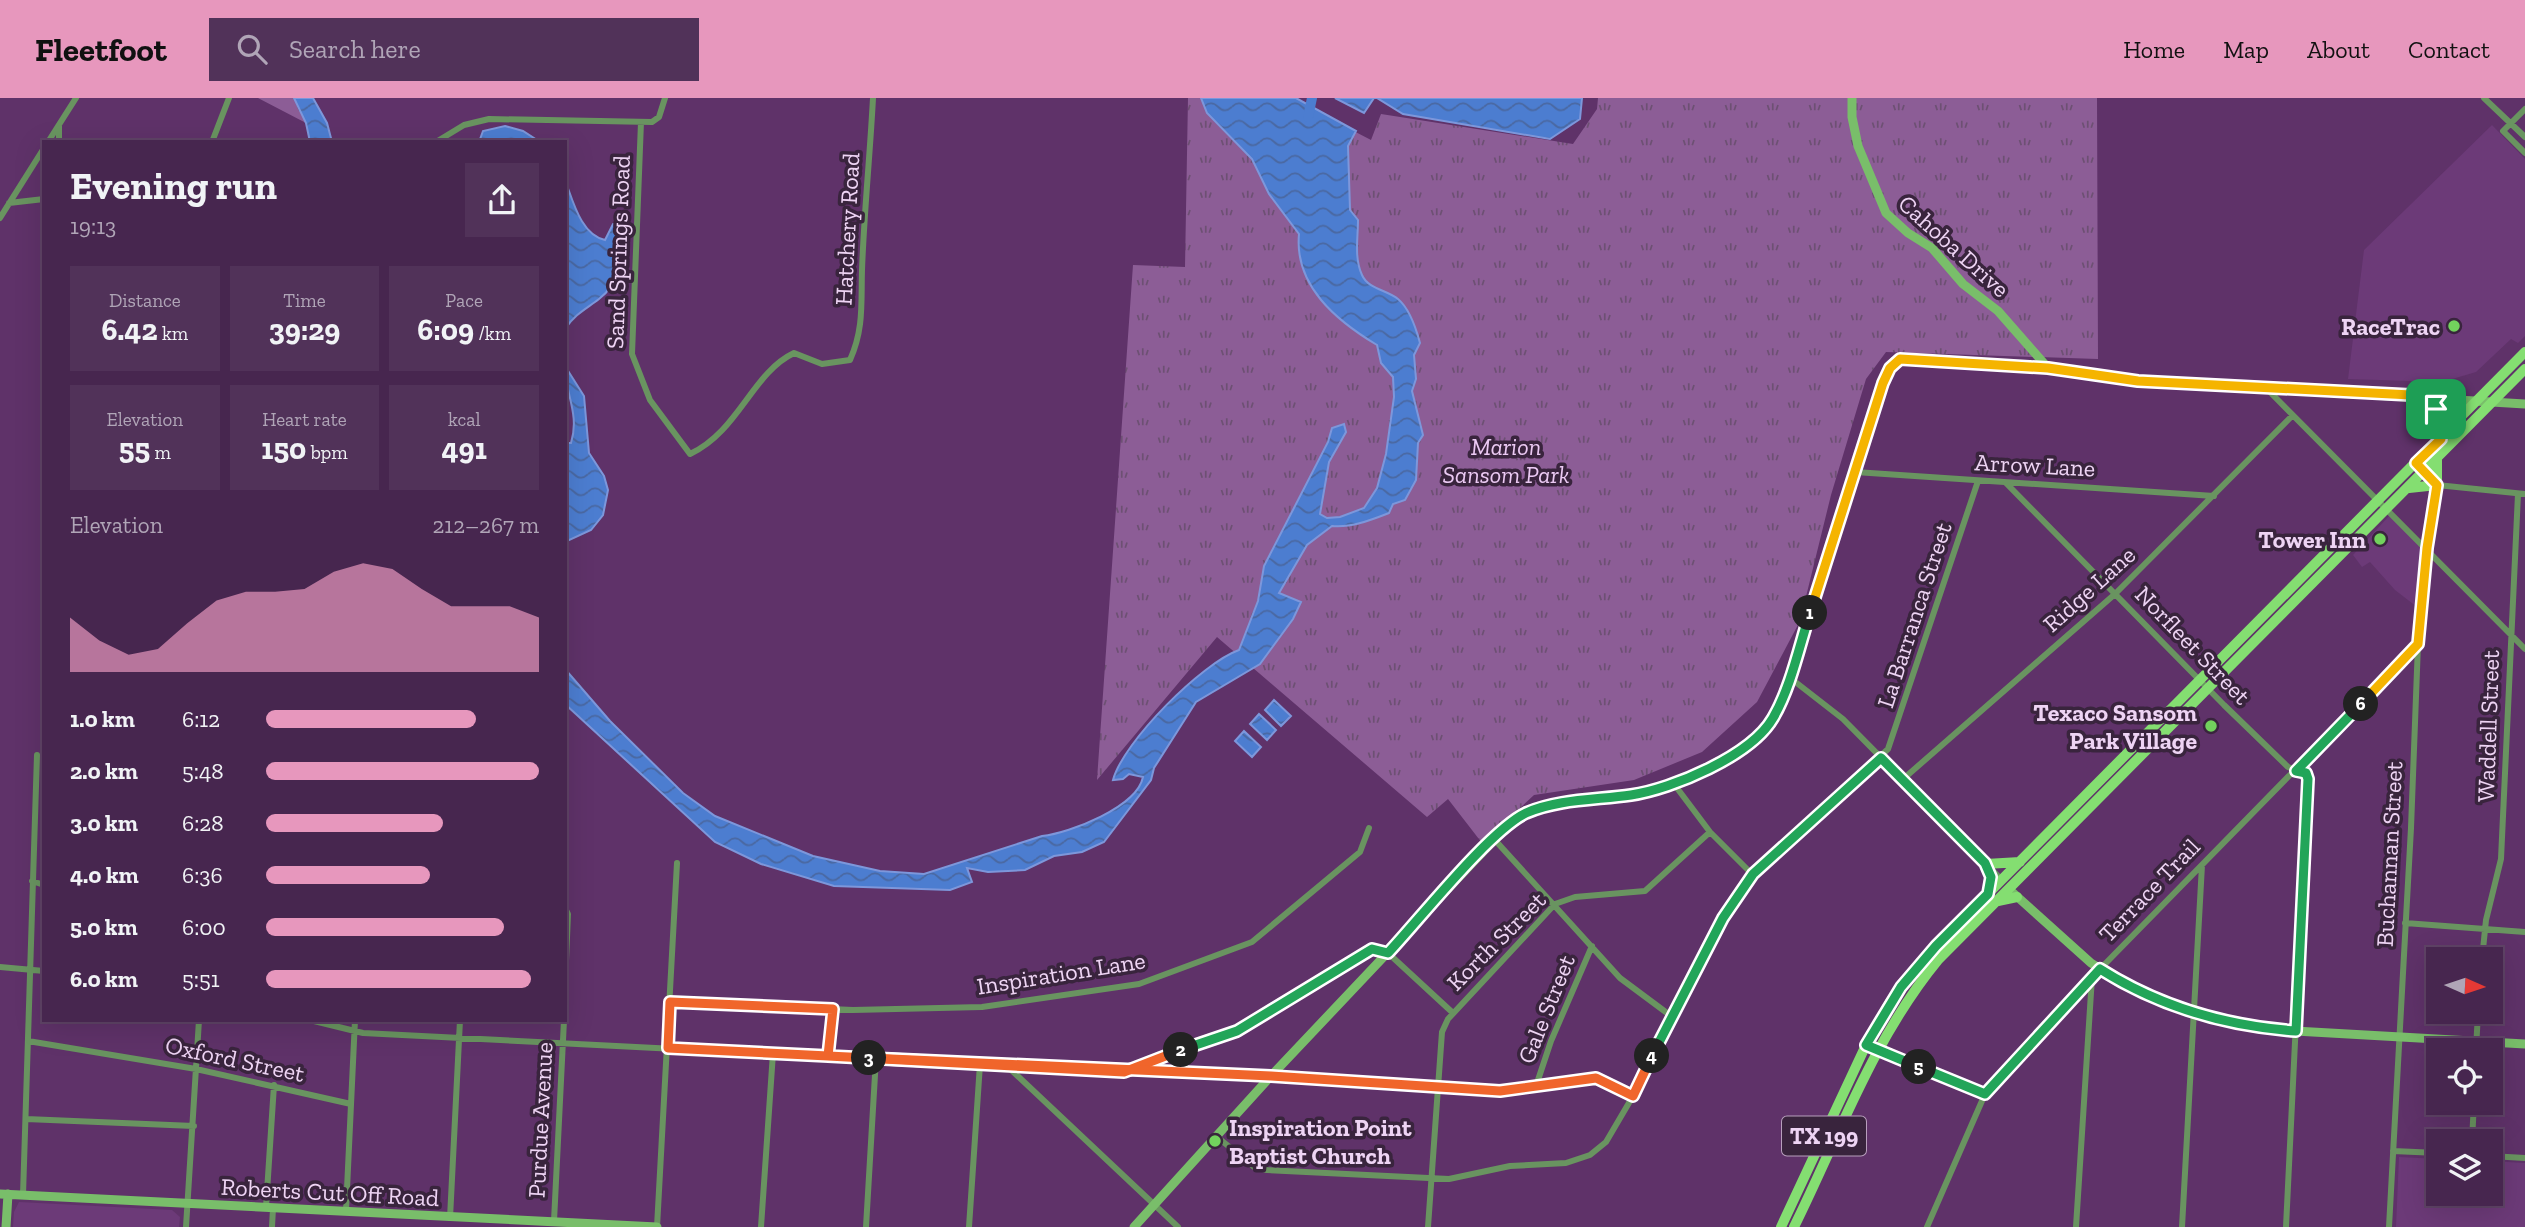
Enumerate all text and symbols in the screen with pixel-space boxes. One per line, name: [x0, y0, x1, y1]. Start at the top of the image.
search box: [209, 18, 699, 81]
text: Fleetfoot: [35, 30, 167, 69]
icon: search: [233, 30, 271, 68]
text: Search here: [289, 33, 421, 65]
text: Home: [2123, 35, 2185, 64]
text: Map: [2223, 35, 2269, 64]
text: About: [2307, 35, 2370, 64]
text: Contact: [2408, 35, 2490, 64]
street label: Hatchery Road: [829, 152, 865, 306]
street label: Sand Springs Road: [600, 155, 636, 349]
text: Evening run: [70, 163, 277, 209]
button: share: [465, 163, 539, 237]
street label: Cahoba Drive: [1893, 189, 2015, 303]
text: 19:13: [70, 212, 116, 240]
text: Distance: [109, 289, 181, 312]
text: Time: [283, 289, 326, 312]
text: Pace: [445, 289, 483, 312]
text: 6.42: [101, 312, 158, 348]
text: 39:29: [269, 312, 340, 348]
text: 6:09: [417, 312, 474, 348]
place label: RaceTrac: [2341, 312, 2440, 341]
marker: RaceTrac: [2446, 318, 2462, 334]
text: km: [158, 322, 188, 345]
text: /km: [474, 322, 511, 345]
pin: [2406, 379, 2466, 439]
icon: arrive: [2417, 390, 2455, 428]
text: Elevation: [106, 408, 183, 431]
text: Heart rate: [262, 408, 347, 431]
text: kcal: [448, 408, 480, 431]
text: 55: [119, 431, 150, 467]
text: 150: [261, 431, 306, 467]
text: 491: [442, 431, 487, 467]
park label: Marion Sansom Park: [1443, 432, 1570, 489]
text: m: [150, 441, 171, 464]
text: bpm: [306, 441, 348, 464]
street label: Arrow Lane: [1974, 447, 2096, 483]
text: Elevation: [70, 511, 163, 539]
text: 212–267 m: [432, 511, 539, 539]
street label: La Barranca Street: [1870, 519, 1958, 711]
place label: Tower Inn: [2258, 525, 2366, 554]
marker: Tower Inn: [2372, 531, 2388, 547]
street label: Ridge Lane: [2037, 540, 2141, 638]
street label: Norfleet Street: [2129, 580, 2257, 710]
pin: 1: [1792, 596, 1828, 630]
text: 1: [1806, 601, 1813, 624]
street label: Waddell Street: [2471, 649, 2505, 802]
pin: 6: [2344, 686, 2378, 722]
text: 6: [2355, 692, 2366, 715]
place label: Texaco Sansom Park Village: [2033, 698, 2197, 755]
text: 1.0 km: [70, 705, 135, 733]
text: 6:12: [182, 705, 220, 733]
marker: Texaco Sansom Park Village: [2203, 718, 2219, 734]
text: 2.0 km: [70, 757, 138, 785]
text: 5:48: [182, 757, 224, 785]
street label: Buchannan Street: [2370, 760, 2408, 947]
text: 3.0 km: [70, 809, 138, 837]
text: 6:28: [182, 809, 224, 837]
street label: Terrace Trail: [2092, 832, 2206, 948]
text: 4.0 km: [70, 861, 139, 889]
text: 6:36: [182, 861, 223, 889]
street label: Korth Street: [1440, 885, 1552, 997]
text: 5.0 km: [70, 913, 138, 941]
text: 6:00: [182, 913, 226, 941]
street label: Inspiration Lane: [975, 945, 1147, 1001]
north arrow: [2426, 947, 2502, 1024]
map controls: [2426, 947, 2503, 1206]
street label: Gale Street: [1511, 950, 1581, 1068]
text: 6.0 km: [70, 965, 138, 993]
text: 5:51: [182, 965, 220, 993]
street label: Oxford Street: [163, 1030, 307, 1088]
pin: 2: [1164, 1032, 1198, 1068]
text: 2: [1175, 1038, 1186, 1061]
pin: 4: [1634, 1038, 1670, 1074]
button: locate: [2426, 1038, 2503, 1115]
pin: 3: [852, 1040, 886, 1076]
street label: Purdue Avenue: [521, 1041, 559, 1199]
text: 4: [1646, 1044, 1657, 1067]
text: 3: [863, 1046, 874, 1069]
pin: 5: [1902, 1049, 1937, 1084]
text: 5: [1914, 1055, 1923, 1078]
place label: Inspiration Point Baptist Church: [1229, 1113, 1412, 1170]
road number: TX 199: [1782, 1116, 1866, 1156]
button: layers: [2426, 1129, 2503, 1206]
marker: Inspiration Point Baptist Church: [1207, 1133, 1223, 1149]
street label: Roberts Cut Off Road: [220, 1172, 440, 1212]

